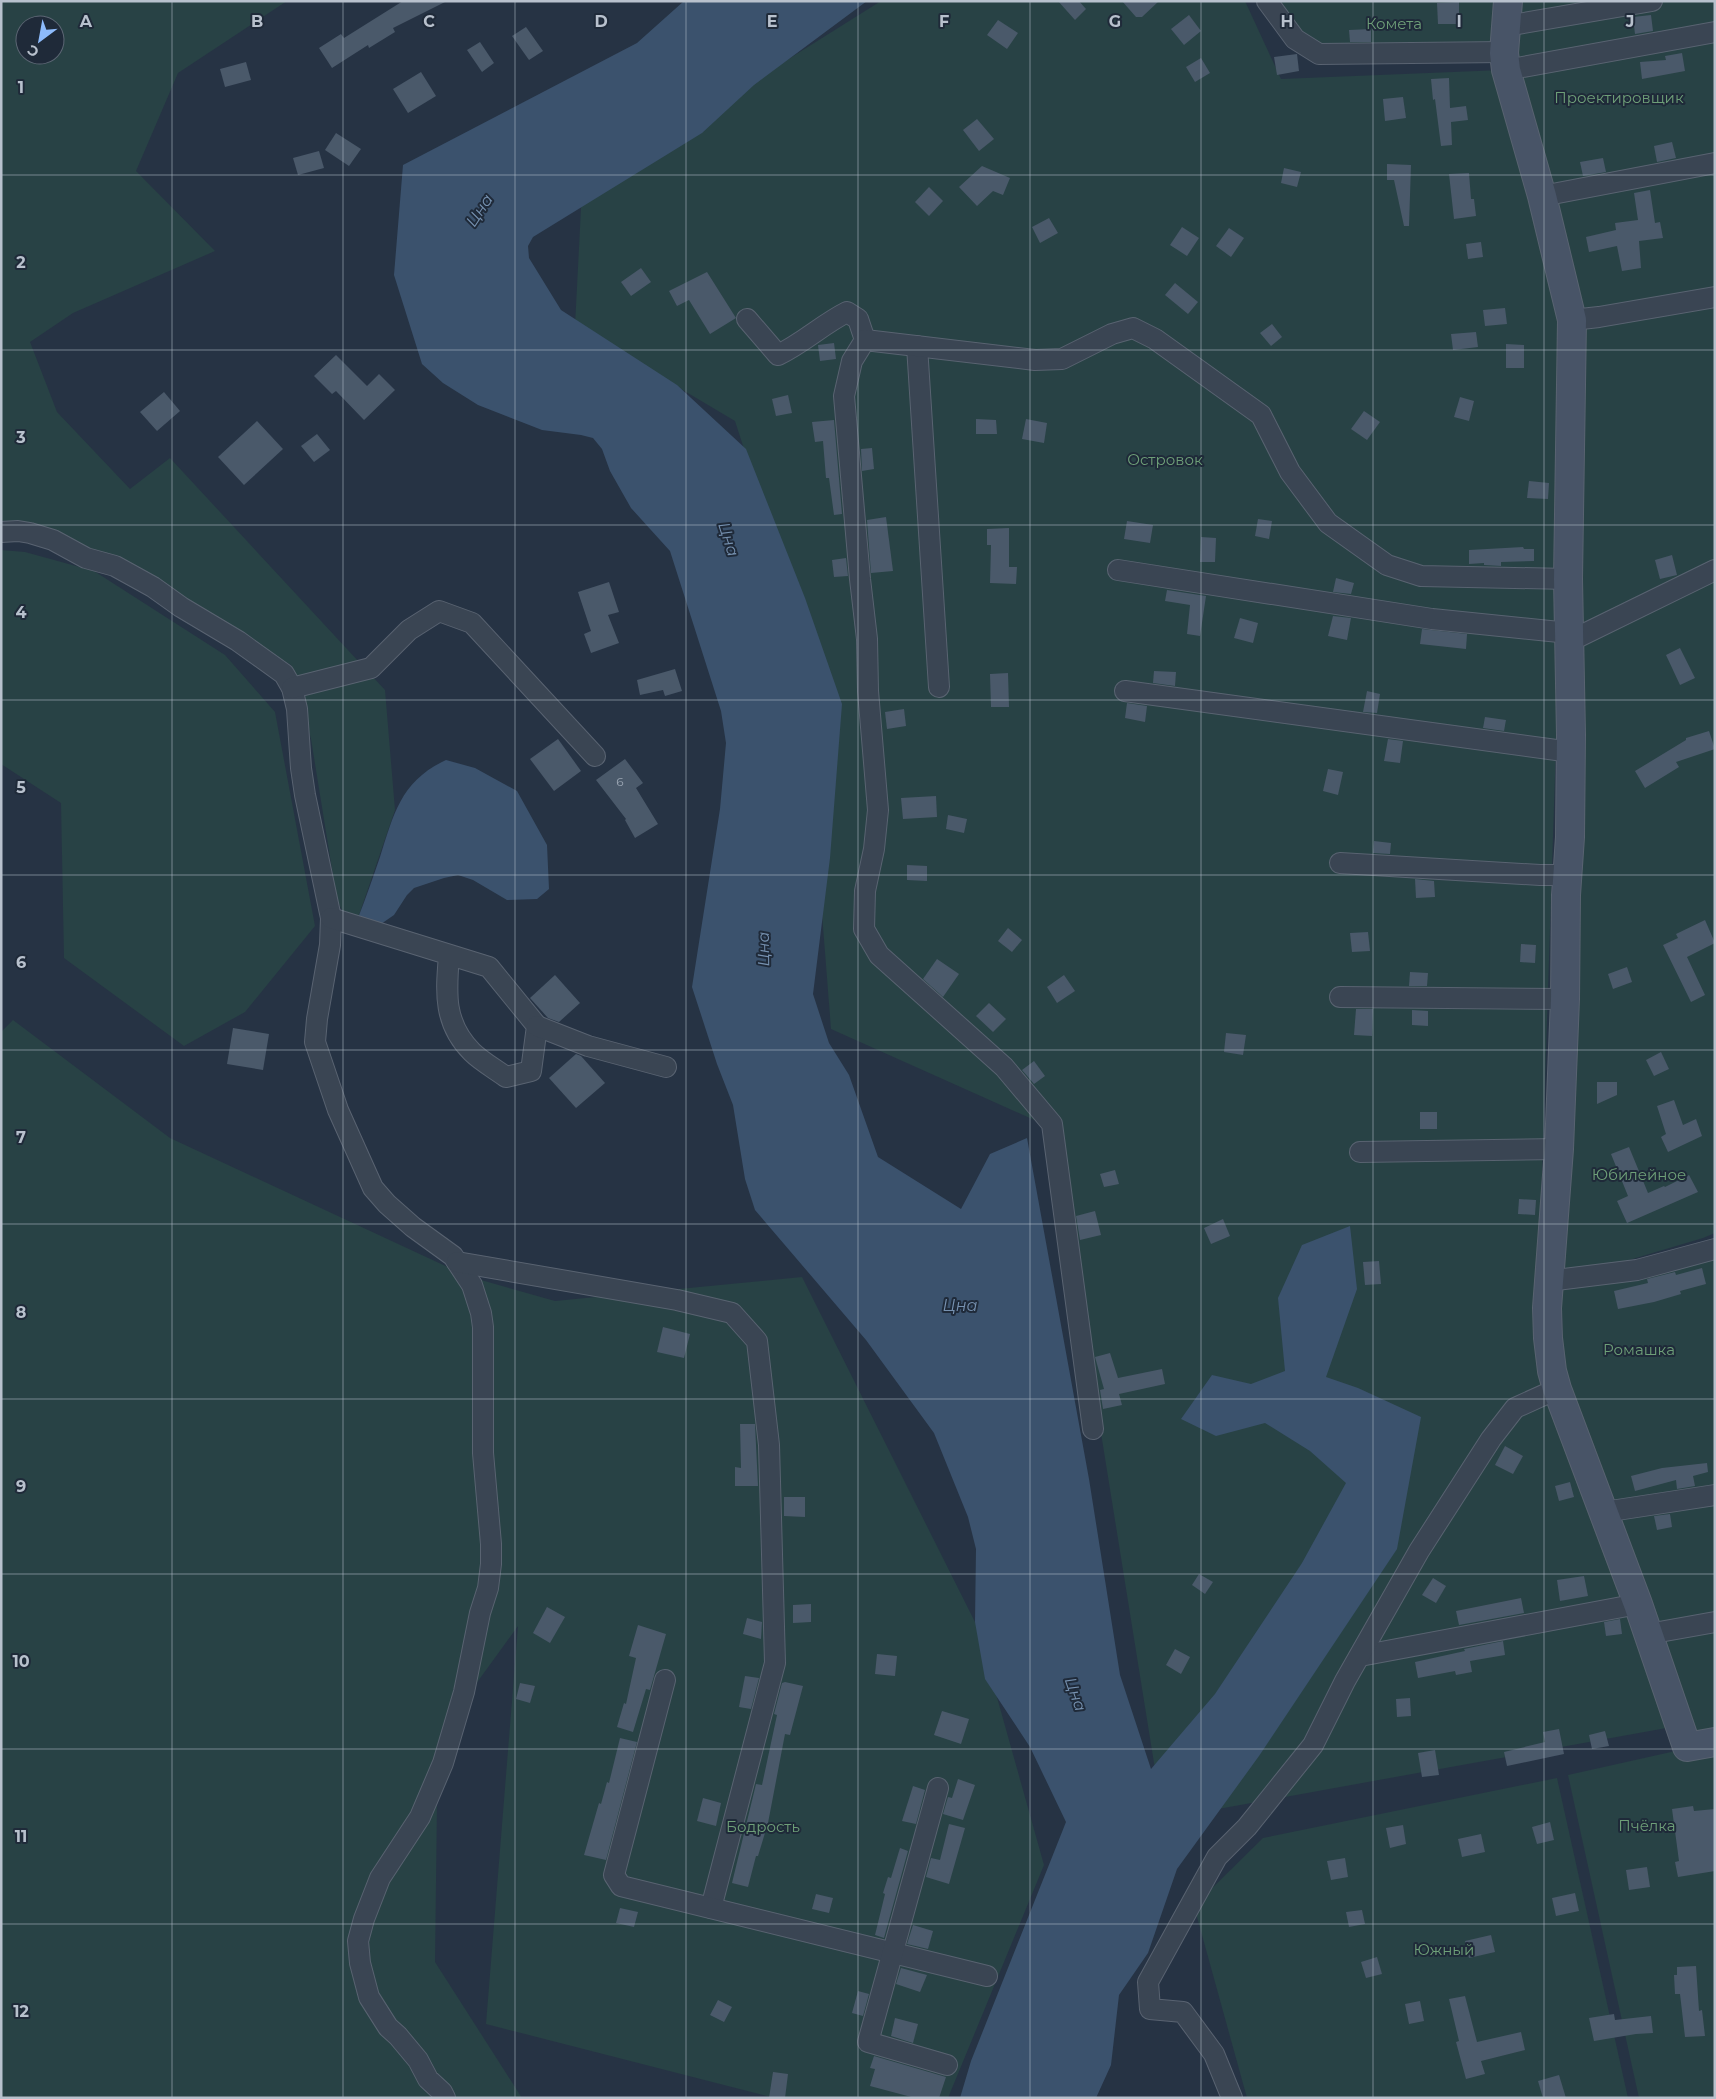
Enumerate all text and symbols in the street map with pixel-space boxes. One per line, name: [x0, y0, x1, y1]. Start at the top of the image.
text: A: [79, 12, 93, 31]
text: B: [251, 12, 263, 31]
text: C: [423, 12, 435, 31]
text: D: [594, 12, 608, 31]
text: E: [767, 12, 777, 31]
text: F: [939, 12, 949, 31]
text: G: [1109, 12, 1121, 31]
text: H: [1281, 12, 1293, 31]
text: I: [1456, 12, 1462, 31]
text: J: [1625, 12, 1634, 31]
park label: Комета: [1366, 14, 1422, 33]
north arrow: [15, 15, 65, 65]
text: С: [24, 41, 42, 61]
text: 1: [18, 78, 24, 97]
park label: Проектировщик: [1554, 88, 1684, 107]
water label: Цна: [462, 190, 497, 230]
text: 2: [16, 253, 26, 272]
text: 3: [15, 428, 26, 447]
park label: Островок: [1127, 450, 1203, 469]
water label: Цна: [714, 520, 743, 559]
text: 4: [15, 603, 27, 622]
house number: 6: [616, 774, 624, 789]
text: 5: [16, 778, 26, 797]
water label: Цна: [754, 931, 773, 967]
text: 6: [16, 953, 26, 972]
text: 7: [16, 1128, 26, 1147]
park label: Юбилейное: [1592, 1165, 1686, 1184]
water label: Цна: [942, 1296, 978, 1315]
text: 8: [16, 1303, 26, 1322]
park label: Ромашка: [1603, 1340, 1675, 1359]
text: 9: [16, 1477, 26, 1496]
text: 10: [12, 1652, 30, 1671]
water label: Цна: [1061, 1675, 1090, 1714]
park label: Пчёлка: [1618, 1816, 1676, 1835]
park label: Бодрость: [726, 1817, 800, 1836]
text: 11: [15, 1827, 27, 1846]
park label: Южный: [1414, 1940, 1474, 1959]
text: 12: [13, 2002, 29, 2021]

